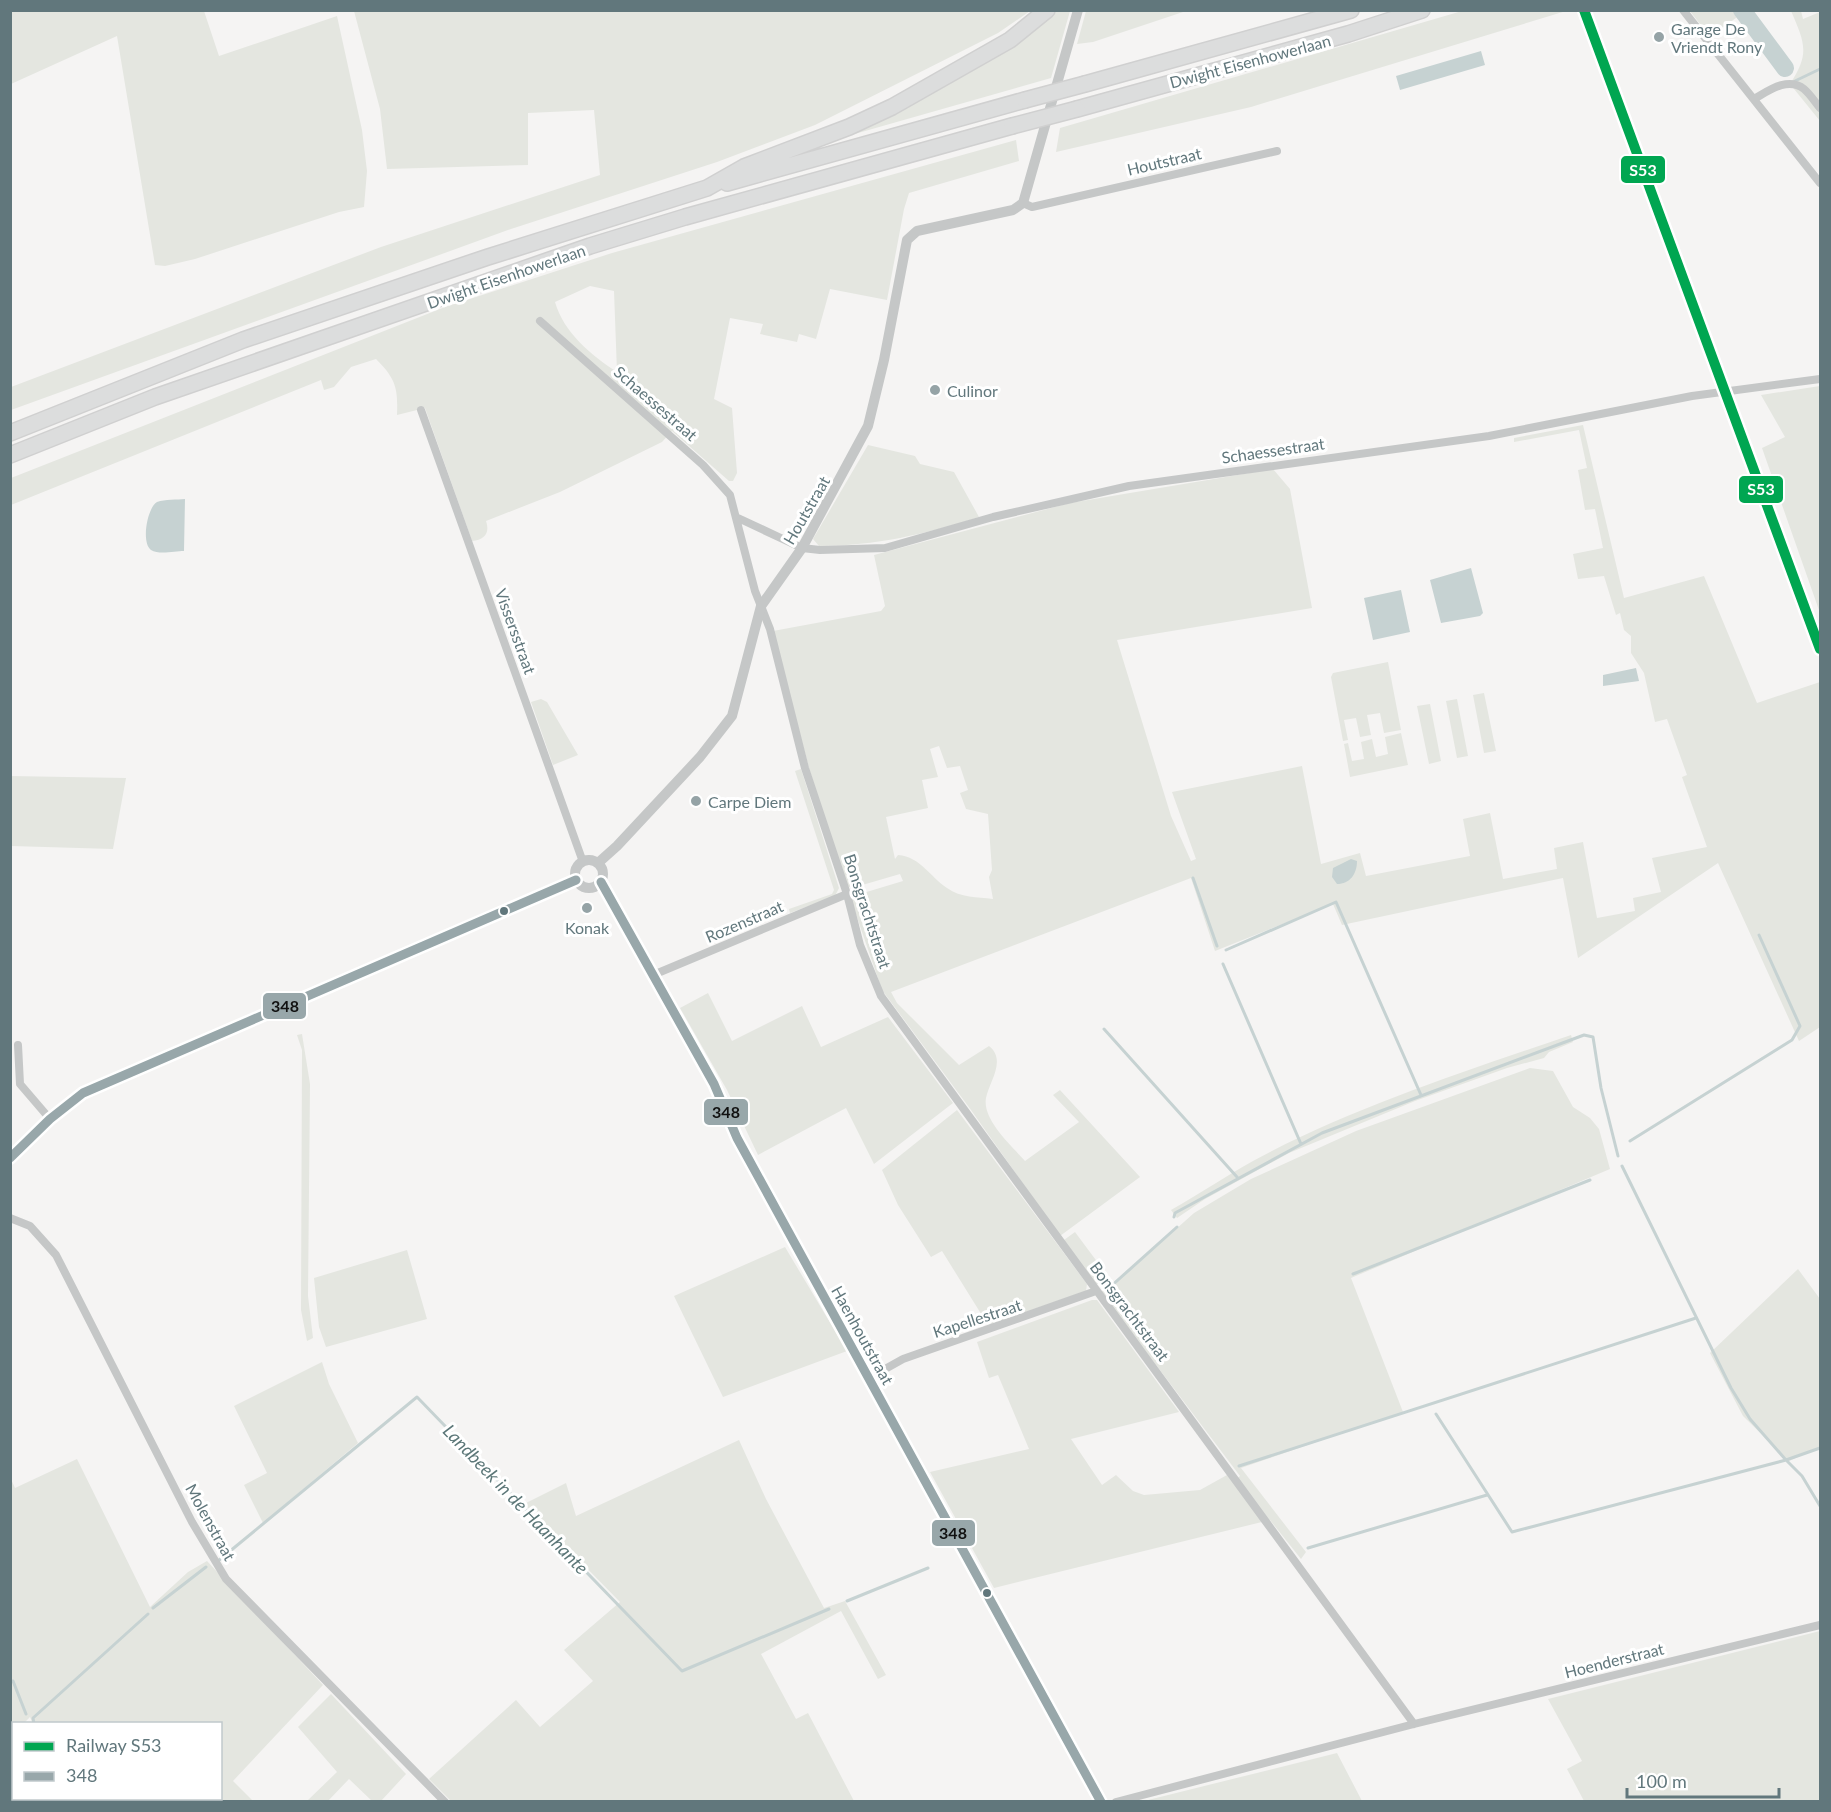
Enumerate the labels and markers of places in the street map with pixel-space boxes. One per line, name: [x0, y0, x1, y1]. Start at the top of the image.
place label: Garage De Vriendt Rony: [1671, 19, 1763, 56]
marker: Garage De Vriendt Rony: [1652, 30, 1666, 44]
place label: Culinor: [947, 381, 998, 400]
marker: Culinor: [928, 383, 942, 397]
place label: Carpe Diem: [708, 792, 791, 811]
marker: Carpe Diem: [689, 794, 703, 808]
marker: Konak: [580, 901, 594, 915]
unlabelled marker: [498, 905, 510, 917]
place label: Konak: [565, 918, 610, 937]
unlabelled marker: [981, 1587, 993, 1599]

